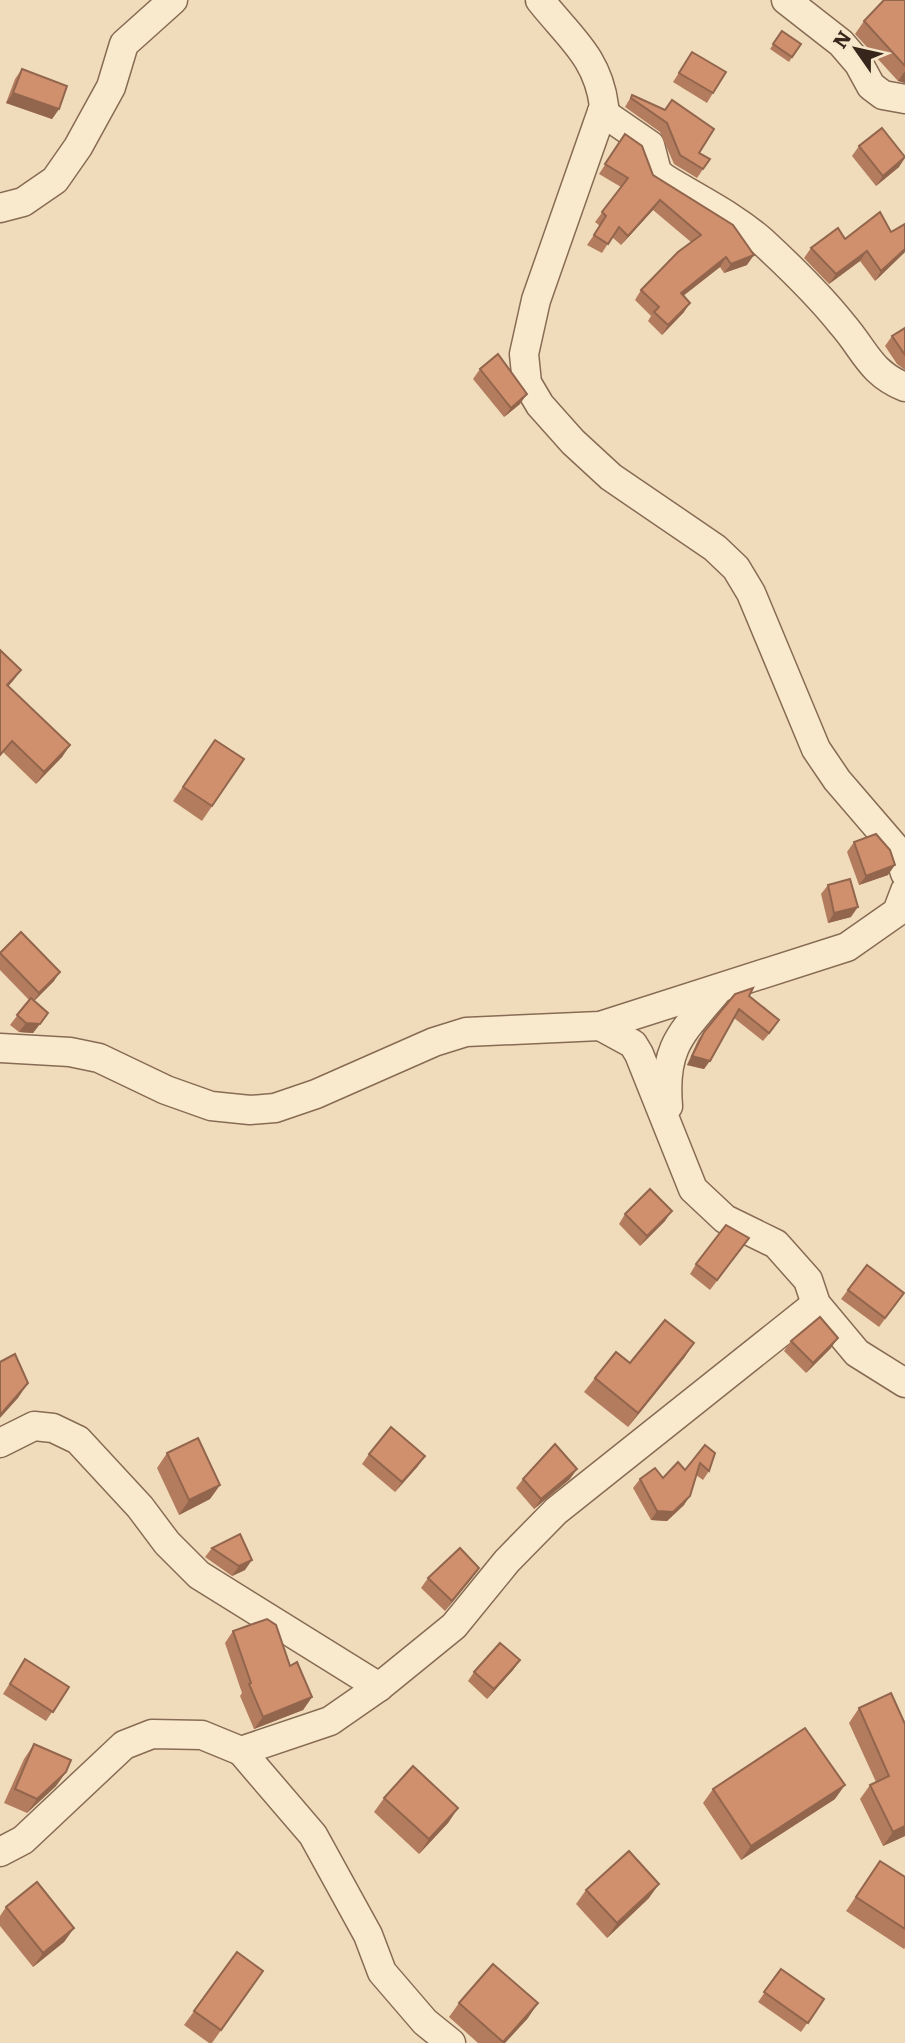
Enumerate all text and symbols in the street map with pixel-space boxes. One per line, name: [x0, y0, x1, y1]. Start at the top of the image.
north arrow: [821, 14, 891, 84]
text: N: [825, 24, 857, 53]

